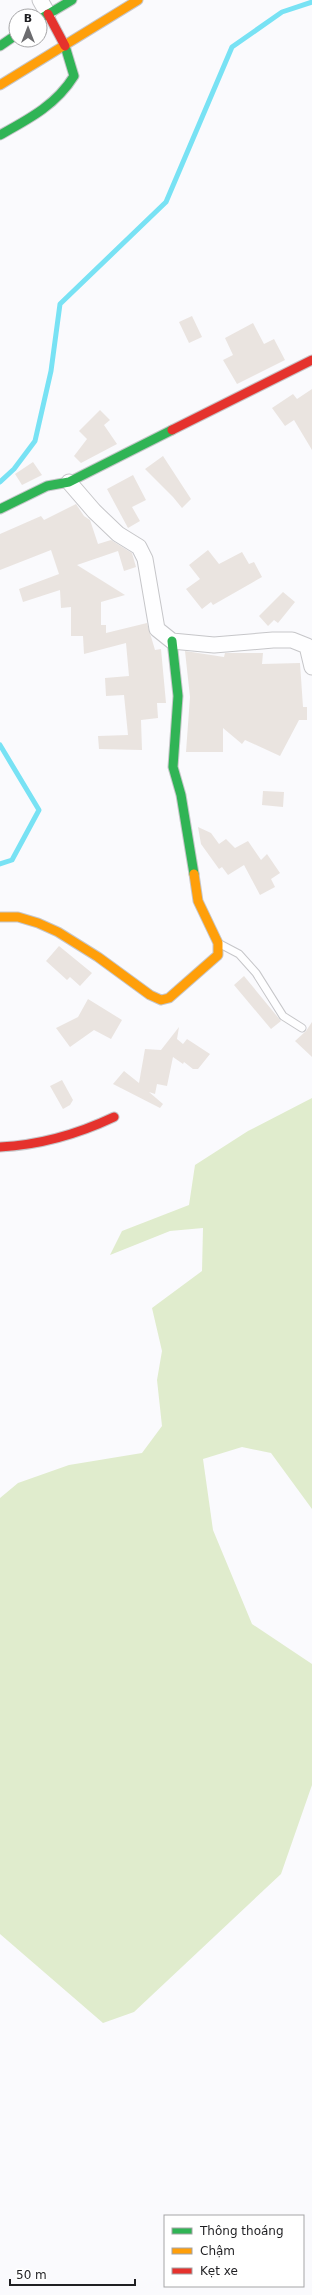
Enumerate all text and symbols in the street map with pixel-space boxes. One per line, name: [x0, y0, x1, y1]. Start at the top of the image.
north arrow: [8, 8, 48, 48]
text: B: [24, 12, 32, 25]
legend: [164, 2215, 304, 2287]
text: Thông thoáng: [199, 2224, 284, 2238]
text: Chậm: [200, 2244, 235, 2258]
scale bar: [10, 2261, 135, 2287]
text: Kẹt xe: [200, 2264, 238, 2278]
text: 50 m: [16, 2268, 47, 2282]

